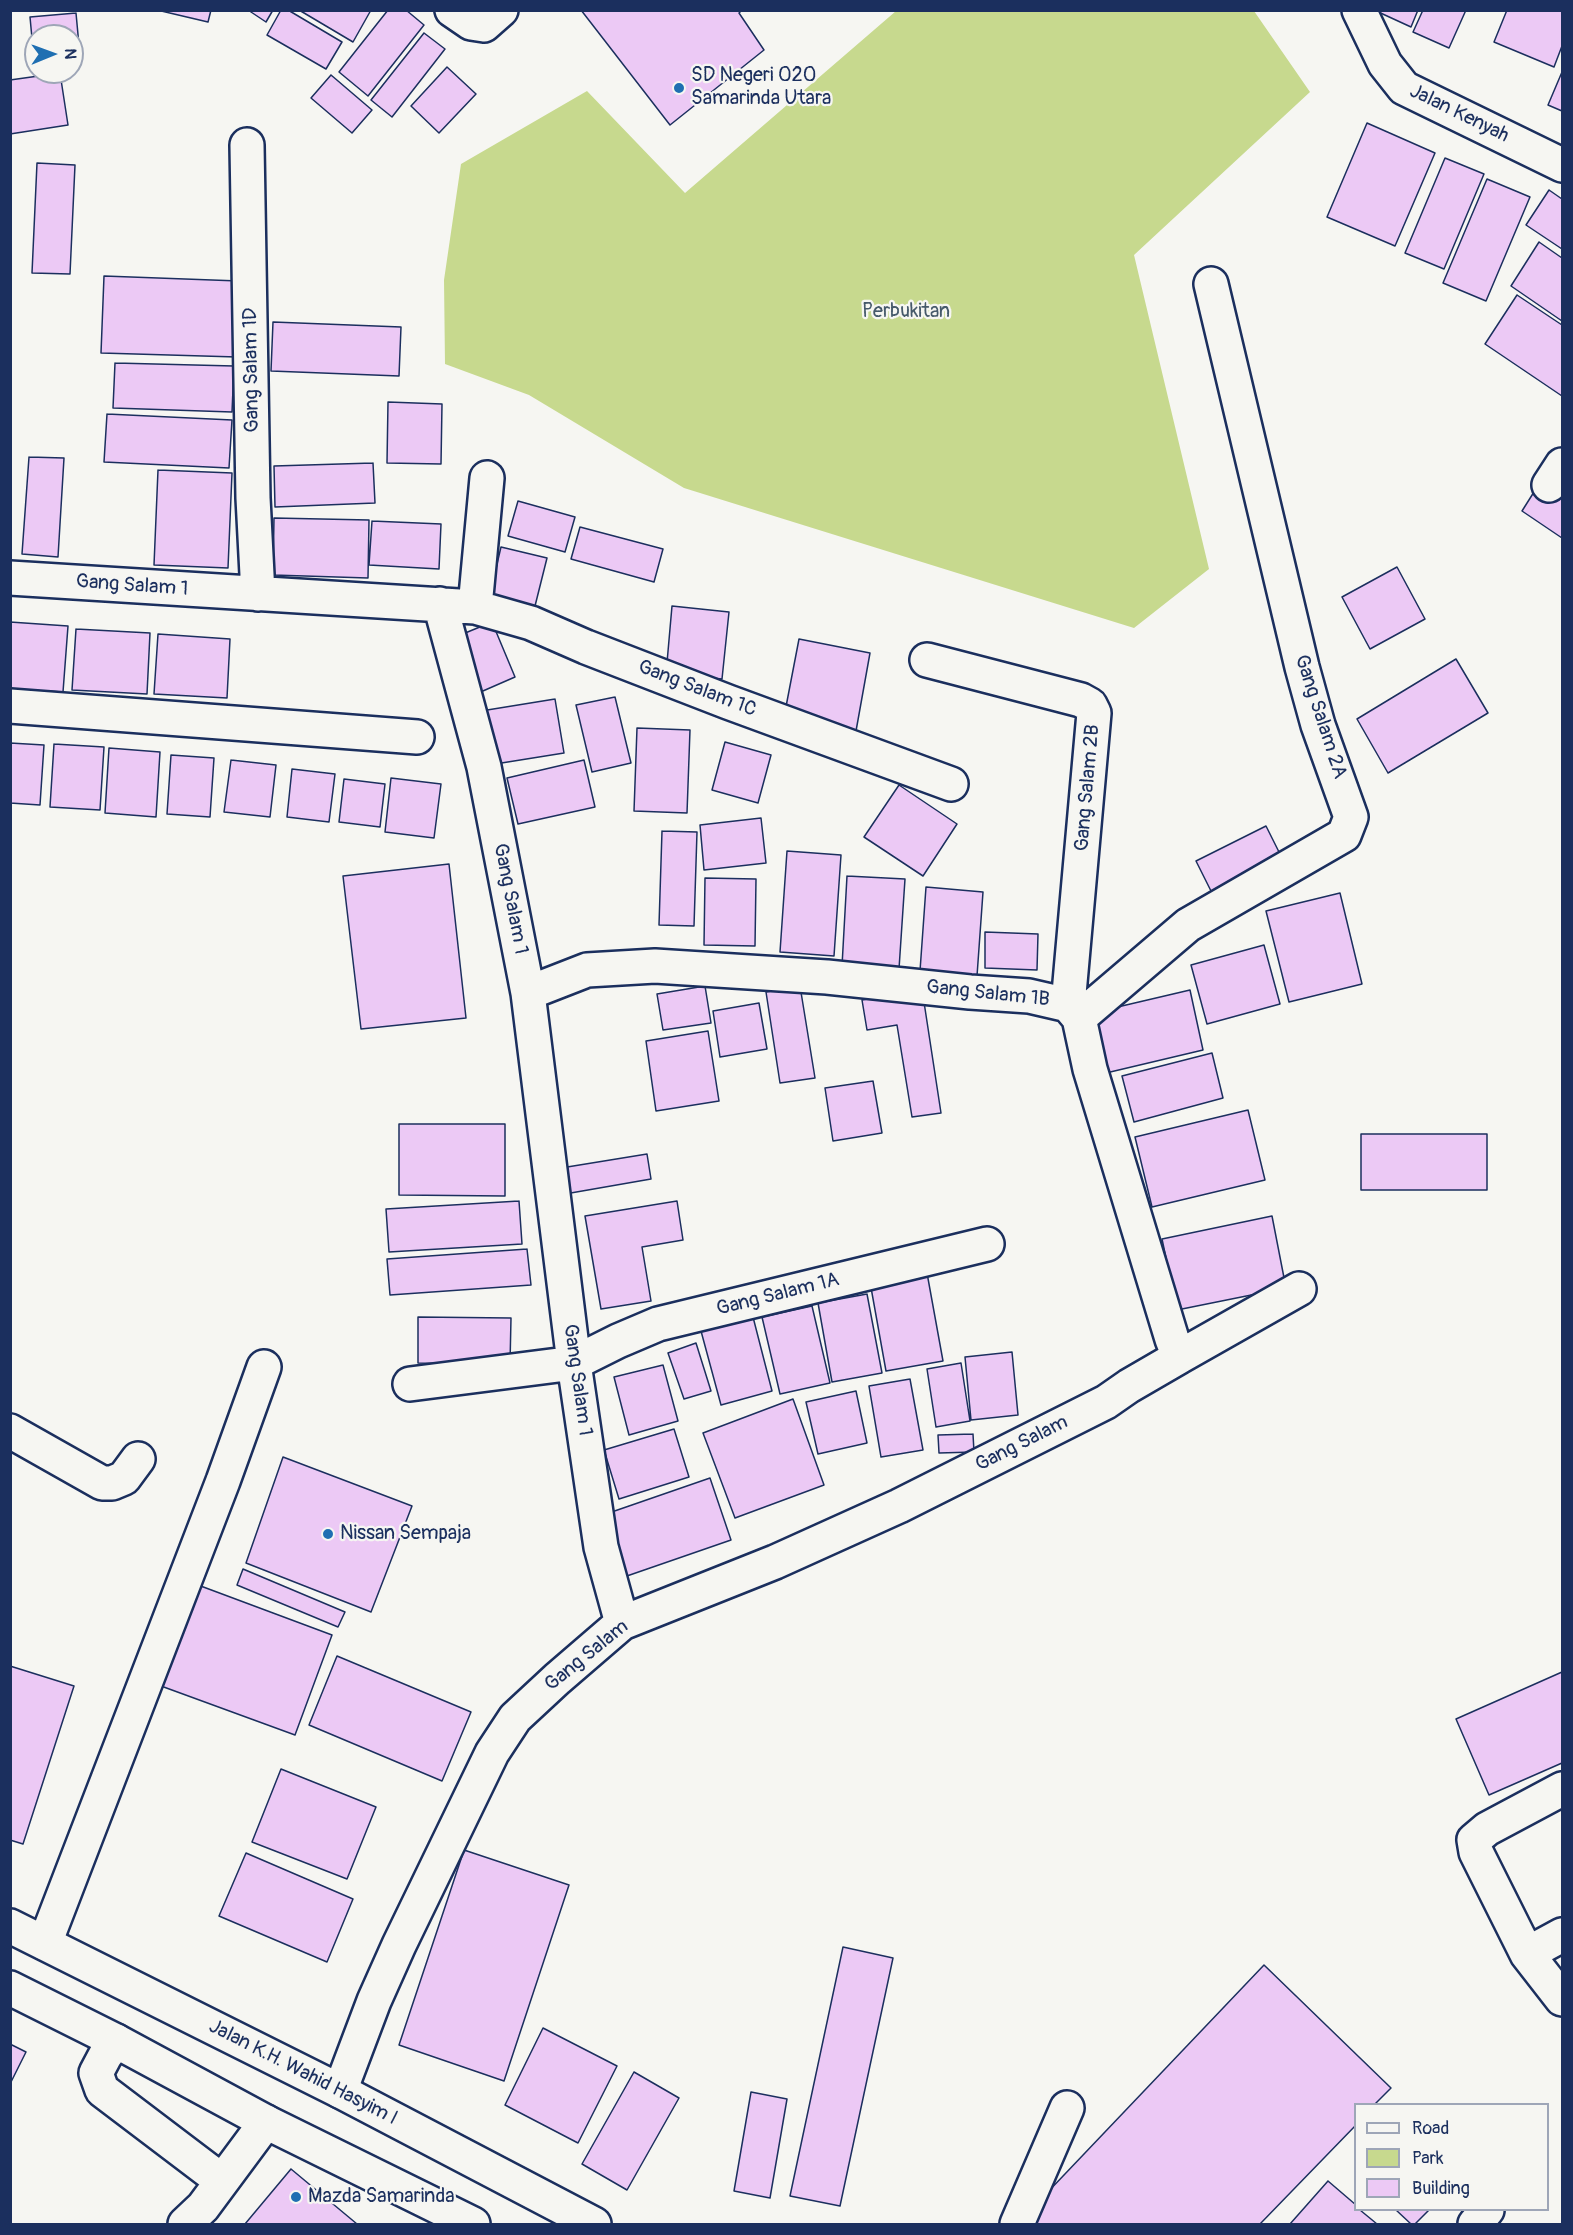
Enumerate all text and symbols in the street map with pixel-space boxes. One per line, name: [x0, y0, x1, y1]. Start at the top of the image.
north arrow: [24, 24, 84, 84]
text: N: [60, 48, 80, 59]
place label: SD Negeri 020 Samarinda Utara: [691, 64, 831, 111]
street label: Jalan Kenyah: [1405, 80, 1513, 148]
marker: SD Negeri 020 Samarinda Utara: [672, 81, 686, 95]
park label: Perbukitan: [862, 300, 950, 324]
street label: Gang Salam 1D: [239, 307, 265, 433]
street label: Gang Salam 1: [75, 570, 189, 602]
street label: Gang Salam 2A: [1289, 652, 1351, 782]
street label: Gang Salam 1C: [634, 655, 760, 723]
street label: Gang Salam 2B: [1070, 724, 1106, 852]
street label: Gang Salam 1: [487, 841, 533, 957]
street label: Gang Salam 1B: [925, 976, 1051, 1012]
street label: Gang Salam 1A: [714, 1268, 842, 1322]
street label: Gang Salam 1: [557, 1323, 597, 1437]
street label: Gang Salam: [972, 1411, 1072, 1477]
place label: Nissan Sempaja: [340, 1522, 471, 1546]
marker: Nissan Sempaja: [321, 1527, 335, 1541]
street label: Gang Salam: [540, 1615, 634, 1697]
street label: Jalan K.H. Wahid Hasyim I: [205, 2015, 401, 2131]
legend: [1354, 2103, 1549, 2211]
text: Road: [1412, 2117, 1449, 2140]
text: Park: [1412, 2147, 1444, 2170]
text: Building: [1412, 2177, 1470, 2200]
place label: Mazda Samarinda: [308, 2185, 454, 2209]
marker: Mazda Samarinda: [289, 2190, 303, 2204]

